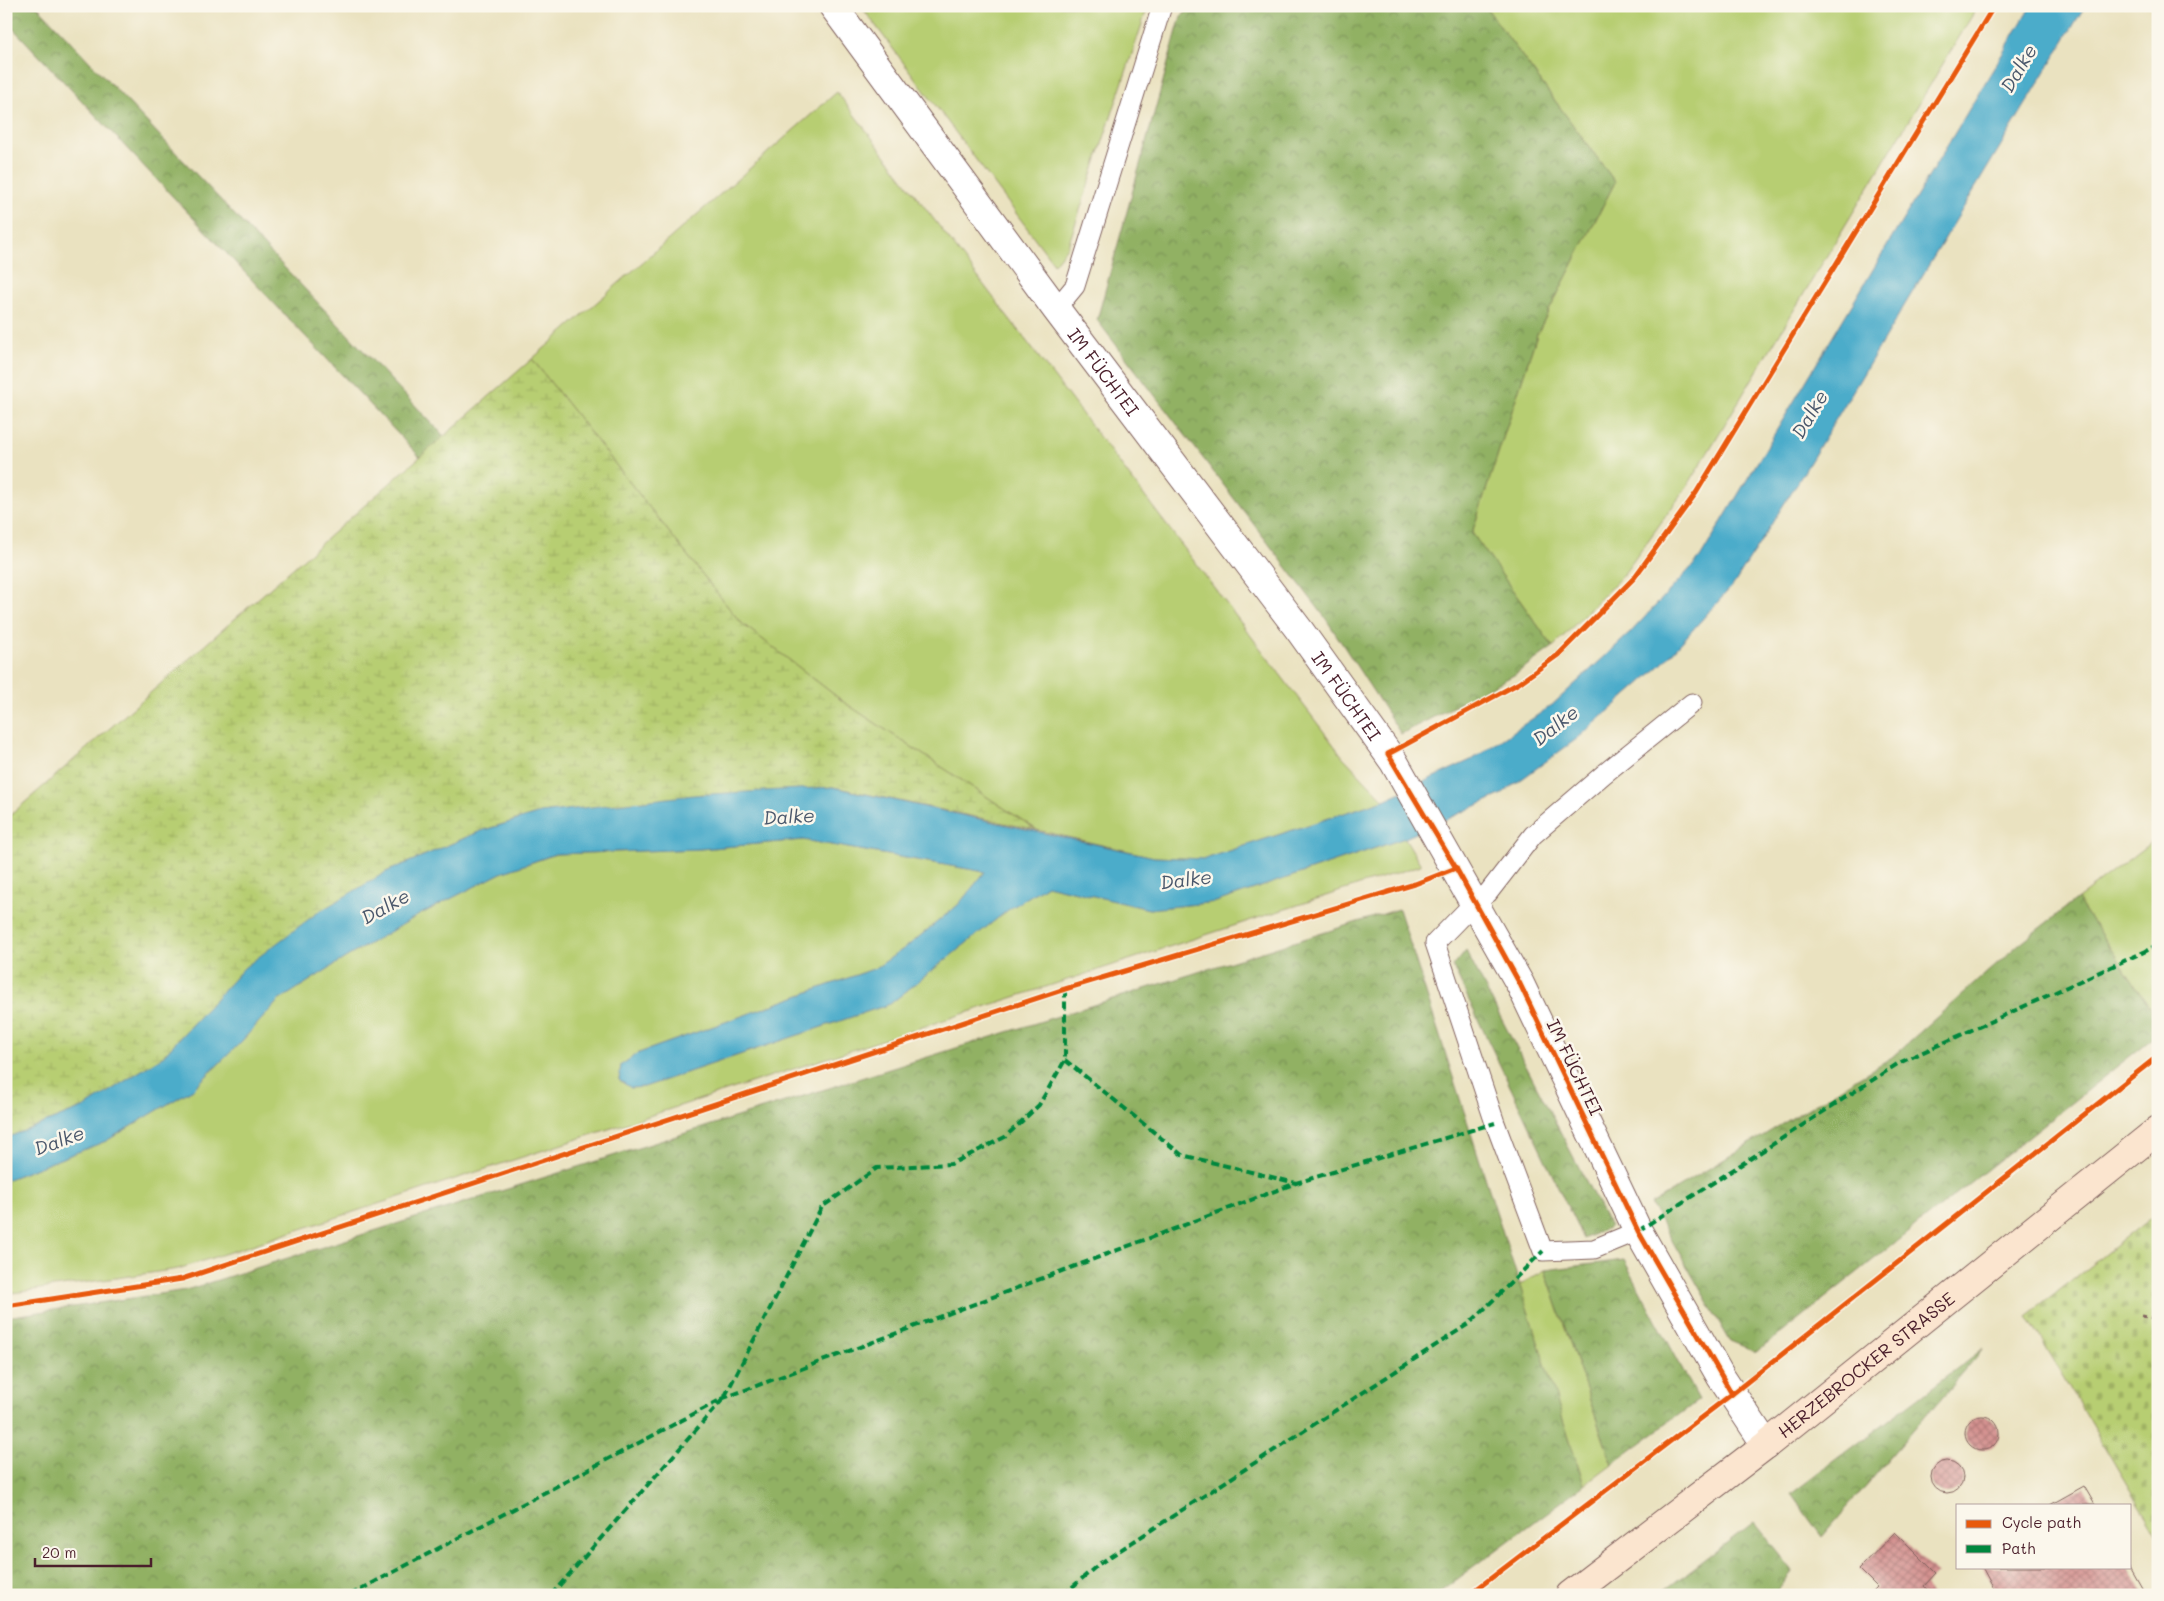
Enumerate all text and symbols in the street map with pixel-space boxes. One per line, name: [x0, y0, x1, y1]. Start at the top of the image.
water label: Dalke: [1994, 39, 2042, 97]
street label: IM FÜCHTEI: [1063, 323, 1145, 421]
water label: Dalke: [1785, 385, 1833, 443]
street label: IM FÜCHTEI: [1306, 647, 1387, 745]
water label: Dalke: [1527, 699, 1583, 751]
water label: Dalke: [763, 802, 815, 830]
water label: Dalke: [1159, 863, 1213, 895]
water label: Dalke: [356, 883, 414, 929]
street label: IM FÜCHTEI: [1541, 1015, 1609, 1119]
water label: Dalke: [31, 1119, 87, 1161]
street label: HERZEBROCKER STRASSE: [1773, 1286, 1959, 1443]
legend: [1956, 1504, 2132, 1568]
text: Cycle path: [2002, 1512, 2081, 1532]
scale bar: [35, 1536, 151, 1568]
text: Path: [2002, 1538, 2036, 1558]
text: 20 m: [42, 1542, 76, 1562]

